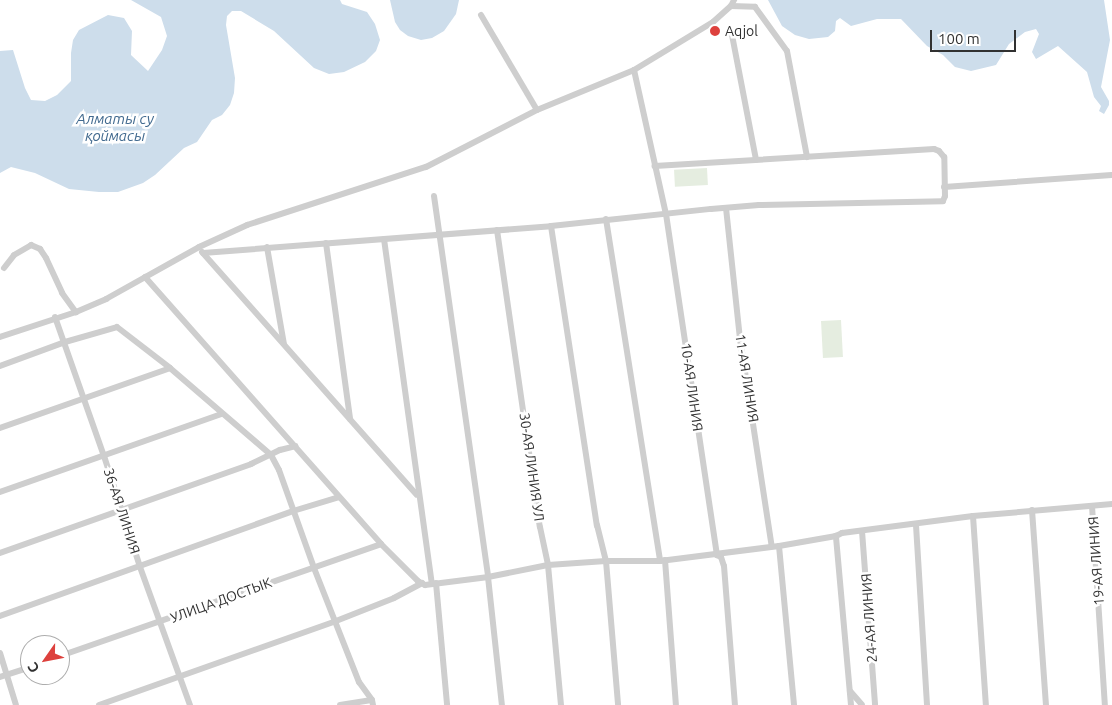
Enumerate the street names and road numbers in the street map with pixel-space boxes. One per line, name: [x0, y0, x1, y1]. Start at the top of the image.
street label: 11-АЯ ЛИНИЯ: [732, 333, 762, 423]
street label: 10-АЯ ЛИНИЯ: [677, 342, 707, 432]
street label: 30-АЯ ЛИНИЯ УЛ: [516, 412, 548, 522]
street label: 36-АЯ ЛИНИЯ: [100, 466, 144, 556]
street label: 19-АЯ ЛИНИЯ: [1085, 516, 1107, 606]
street label: 24-АЯ ЛИНИЯ: [858, 573, 880, 663]
street label: УЛИЦА ДОСТЫК: [168, 574, 274, 626]

